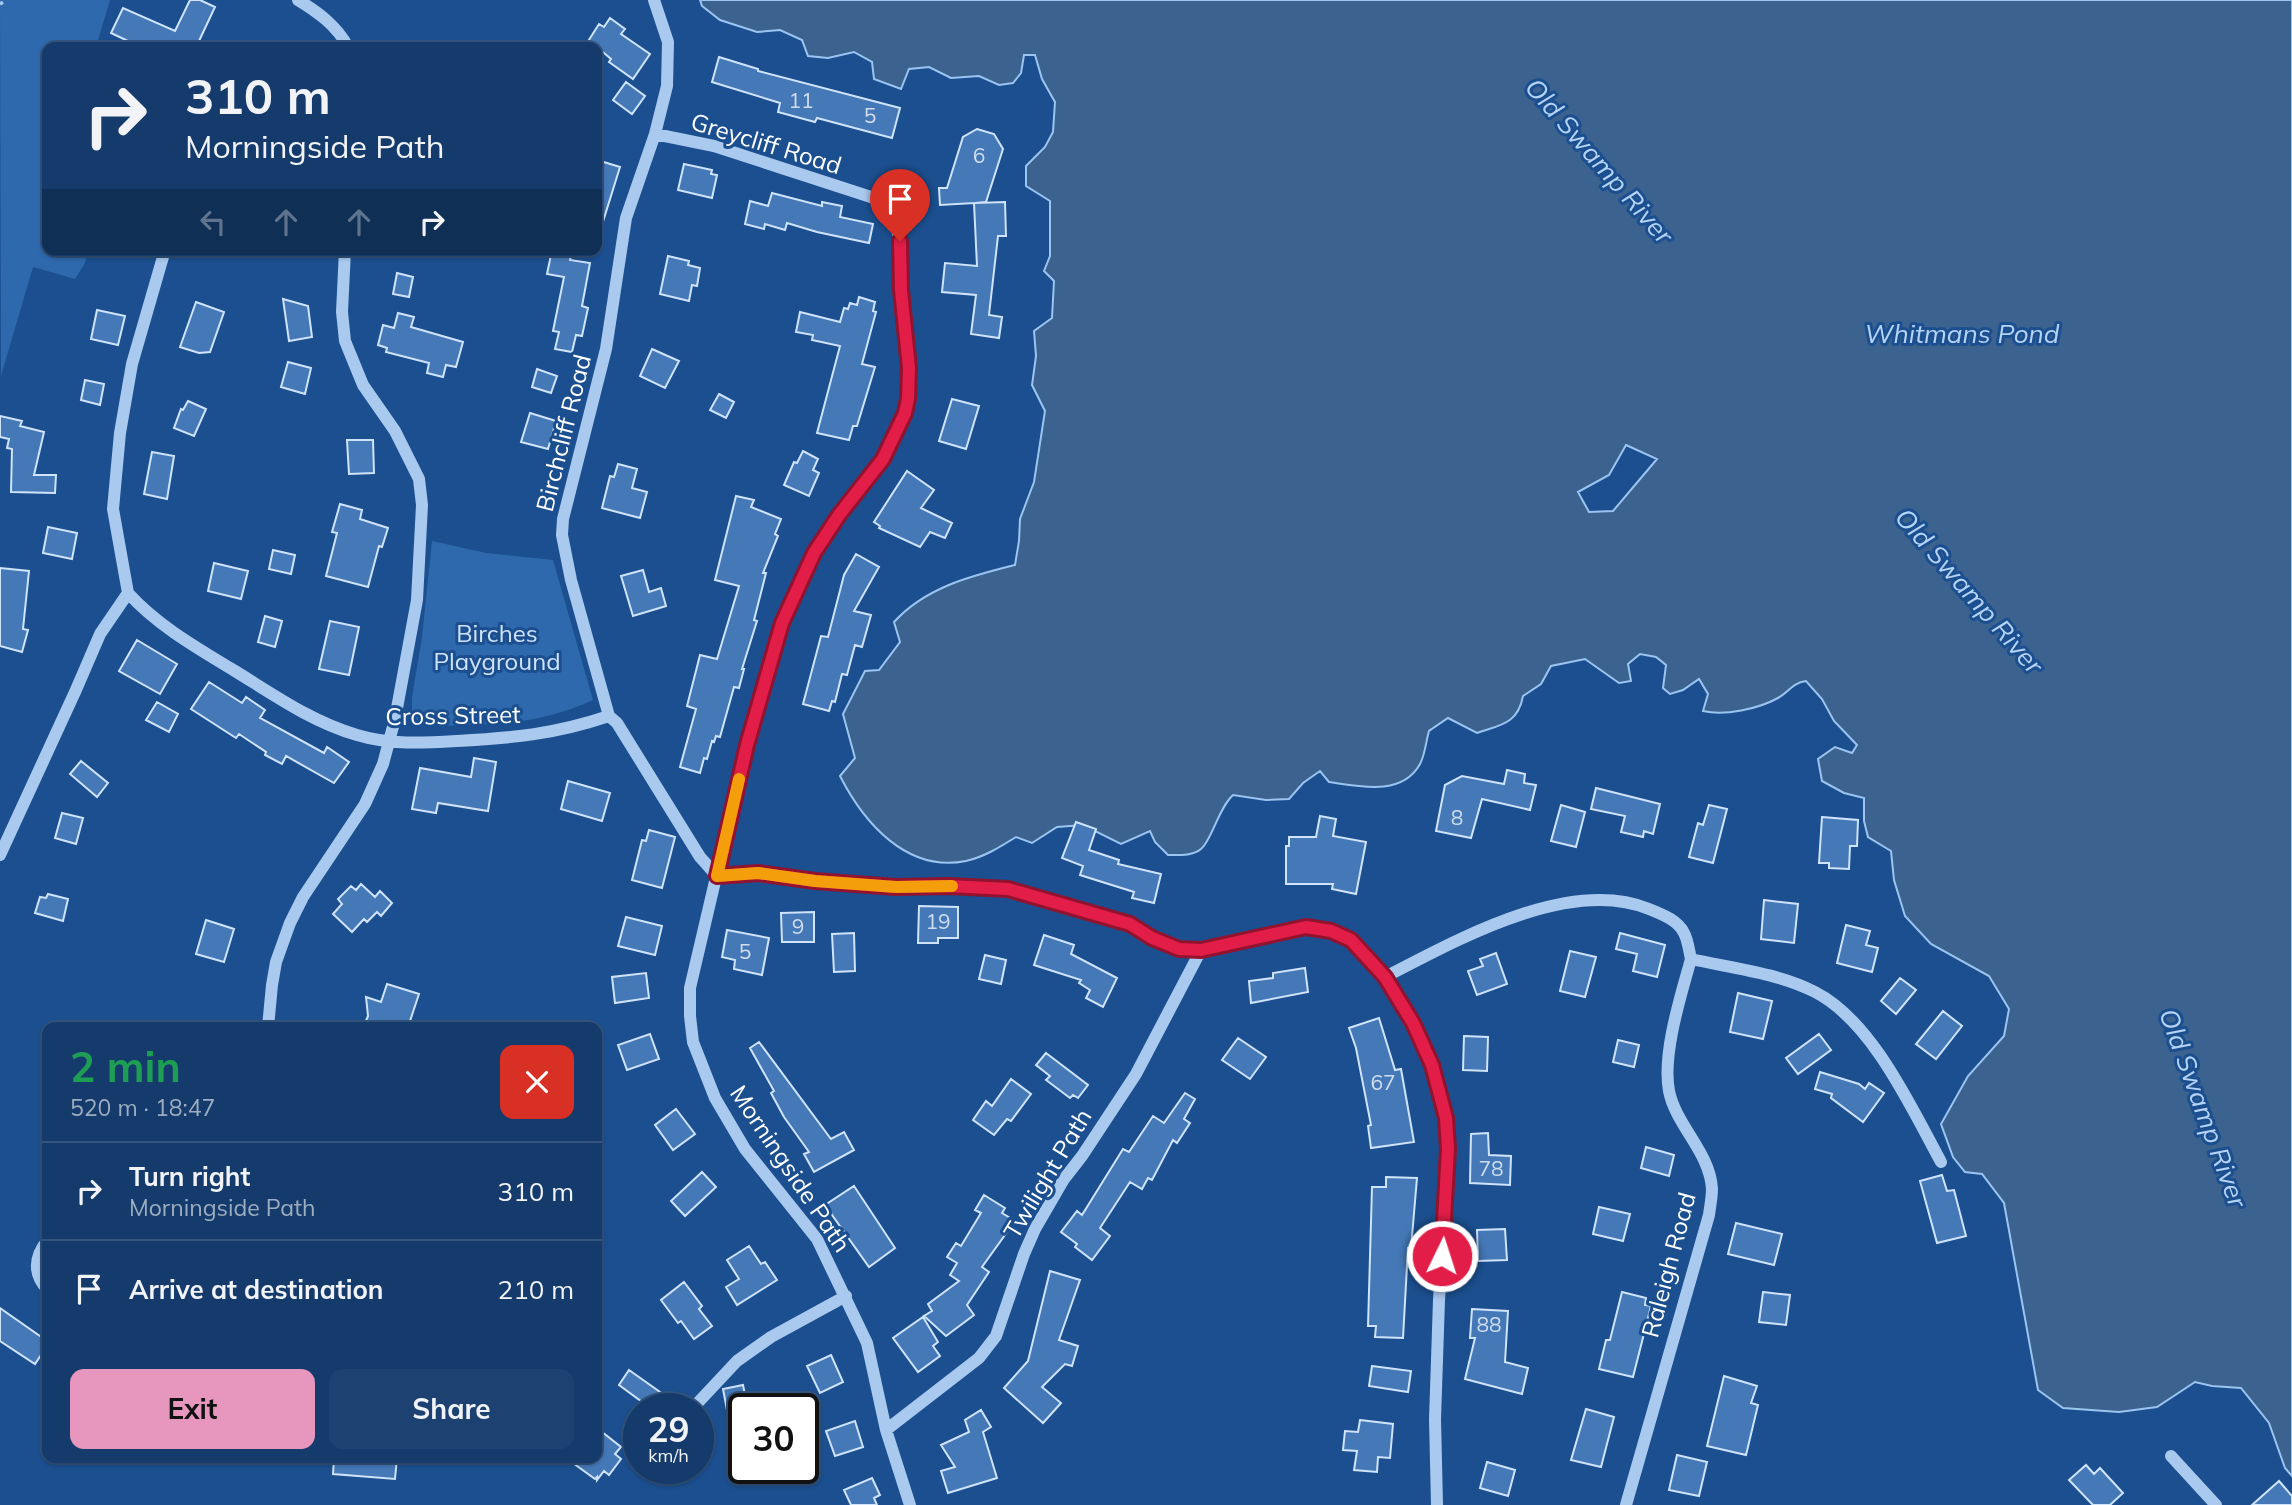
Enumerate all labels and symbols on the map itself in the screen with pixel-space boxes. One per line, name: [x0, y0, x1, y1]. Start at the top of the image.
water label: Old Swamp River: [1518, 71, 1681, 252]
house number: 11: [788, 87, 814, 113]
house number: 5: [864, 102, 876, 128]
street label: Greycliff Road: [687, 106, 845, 180]
house number: 6: [973, 142, 985, 168]
pin: [870, 169, 930, 241]
water label: Whitmans Pond: [1865, 317, 2060, 350]
street label: Birchcliff Road: [529, 351, 597, 514]
water label: Old Swamp River: [1888, 501, 2051, 682]
park label: Birches Playground: [433, 618, 561, 676]
street label: Cross Street: [385, 699, 521, 731]
house number: 8: [1451, 804, 1463, 830]
house number: 19: [925, 908, 951, 934]
house number: 9: [792, 913, 804, 939]
house number: 5: [739, 938, 751, 964]
water label: Old Swamp River: [2152, 1004, 2255, 1213]
house number: 67: [1370, 1069, 1396, 1095]
street label: Morningside Path: [724, 1079, 858, 1257]
street label: Twilight Path: [997, 1103, 1098, 1244]
house number: 78: [1478, 1155, 1504, 1181]
street label: Raleigh Road: [1634, 1189, 1702, 1341]
position arrow: [1405, 1219, 1479, 1293]
house number: 88: [1476, 1311, 1502, 1337]
speed limit sign: 30: [728, 1393, 819, 1484]

